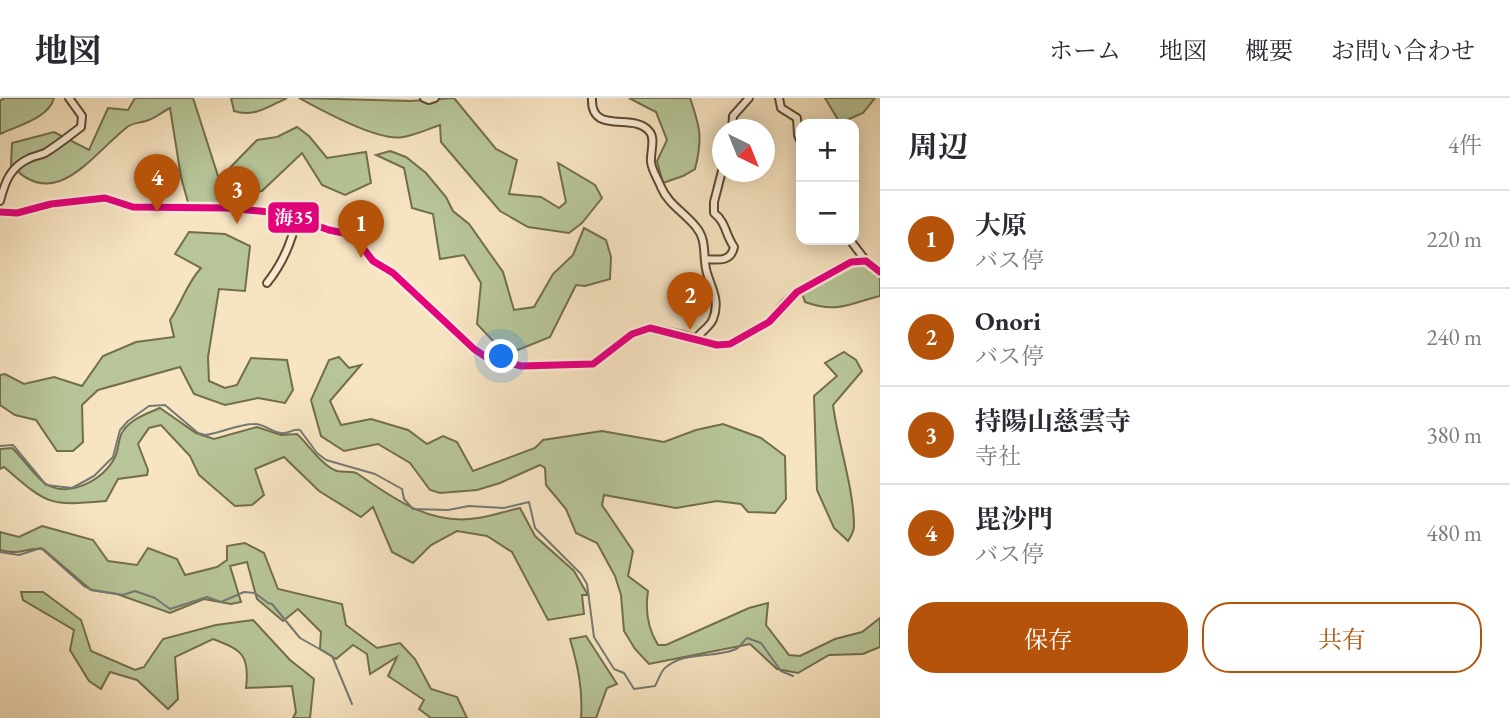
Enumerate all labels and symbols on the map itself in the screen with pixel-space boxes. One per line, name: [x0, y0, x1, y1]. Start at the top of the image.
north arrow: [712, 119, 775, 182]
pin: 4: [134, 154, 180, 212]
pin: 3: [214, 166, 260, 224]
pin: 1: [338, 200, 384, 258]
line badge: 海35: [267, 201, 320, 234]
text: 海35: [274, 205, 314, 230]
pin: 2: [667, 272, 713, 330]
your location: [484, 339, 518, 373]

